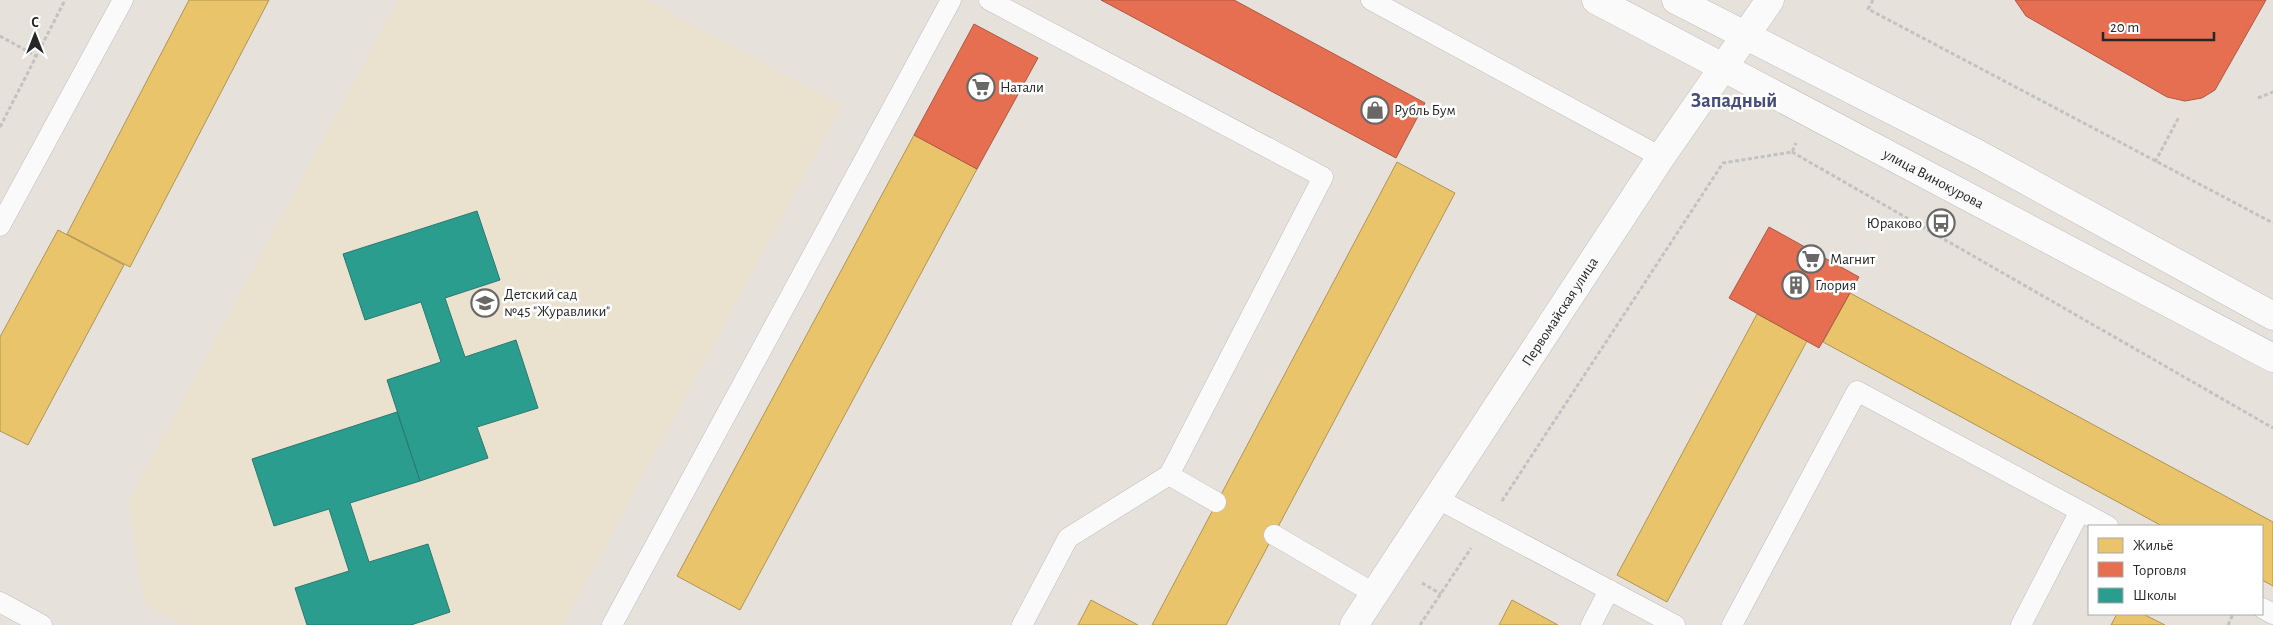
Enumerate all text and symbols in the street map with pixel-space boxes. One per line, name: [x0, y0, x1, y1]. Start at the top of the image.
north arrow: [10, 10, 60, 60]
scale bar: [2103, 10, 2214, 42]
text: С: [31, 16, 39, 30]
text: 20 m: [2110, 20, 2139, 35]
supermarket icon: Натали: [966, 72, 996, 102]
place label: Натали: [1000, 80, 1044, 95]
district label: Западный: [1691, 91, 1777, 111]
shop icon: Рубль Бум: [1360, 95, 1390, 125]
place label: Рубль Бум: [1394, 103, 1456, 118]
street label: улица Винокурова: [1880, 145, 1987, 211]
bus stop icon: Юраково: [1926, 208, 1956, 238]
place label: Юраково: [1867, 216, 1922, 231]
supermarket icon: Магнит: [1796, 244, 1826, 274]
place label: Магнит: [1830, 252, 1876, 267]
street label: Первомайская улица: [1519, 254, 1601, 368]
building icon: Глория: [1781, 270, 1811, 300]
place label: Глория: [1815, 278, 1856, 293]
place label: Детский сад №45 "Журавлики": [504, 287, 610, 319]
school or university icon: Детский сад №45 "Журавлики": [470, 288, 500, 318]
legend: [2088, 525, 2263, 615]
text: Жильё: [2133, 538, 2173, 553]
text: Торговля: [2133, 563, 2187, 578]
text: Школы: [2133, 588, 2177, 603]

